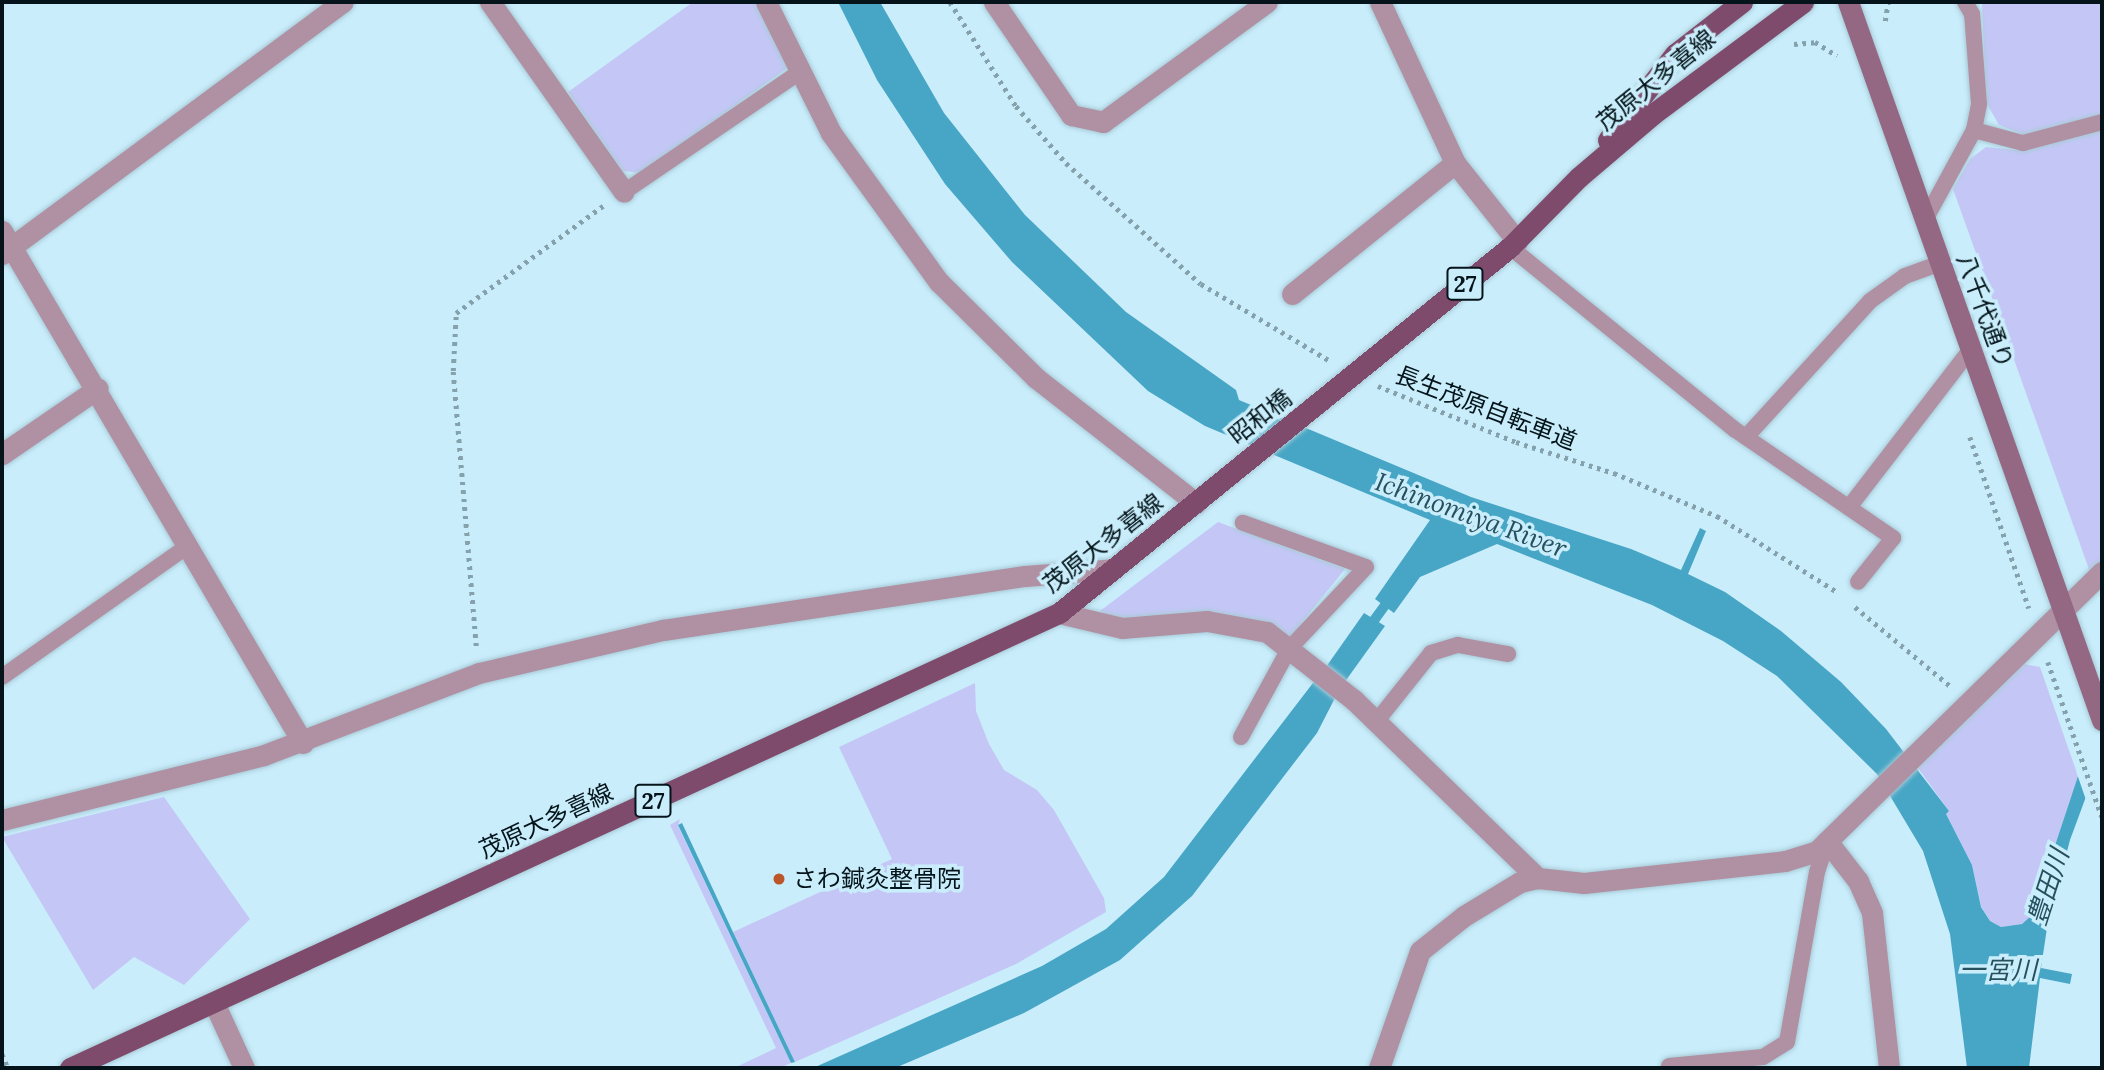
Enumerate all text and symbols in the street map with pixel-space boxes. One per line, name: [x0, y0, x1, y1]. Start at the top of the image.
street label: 茂原大多喜線: [1591, 23, 1721, 137]
street label: 八千代通り: [1951, 250, 2019, 372]
road number: 27: [1446, 264, 1484, 304]
street label: 長生茂原自転車道: [1391, 360, 1581, 456]
street label: 昭和橋: [1223, 383, 1297, 451]
water label: Ichinomiya River: [1371, 466, 1571, 564]
street label: 茂原大多喜線: [1037, 487, 1169, 599]
street label: 茂原大多喜線: [475, 778, 617, 864]
road number: 27: [634, 782, 672, 820]
water label: 豊田川: [2021, 845, 2075, 929]
place label: さわ鍼灸整骨院: [793, 865, 961, 893]
marker: さわ鍼灸整骨院: [771, 871, 787, 887]
water label: 一宮川: [1959, 954, 2037, 986]

